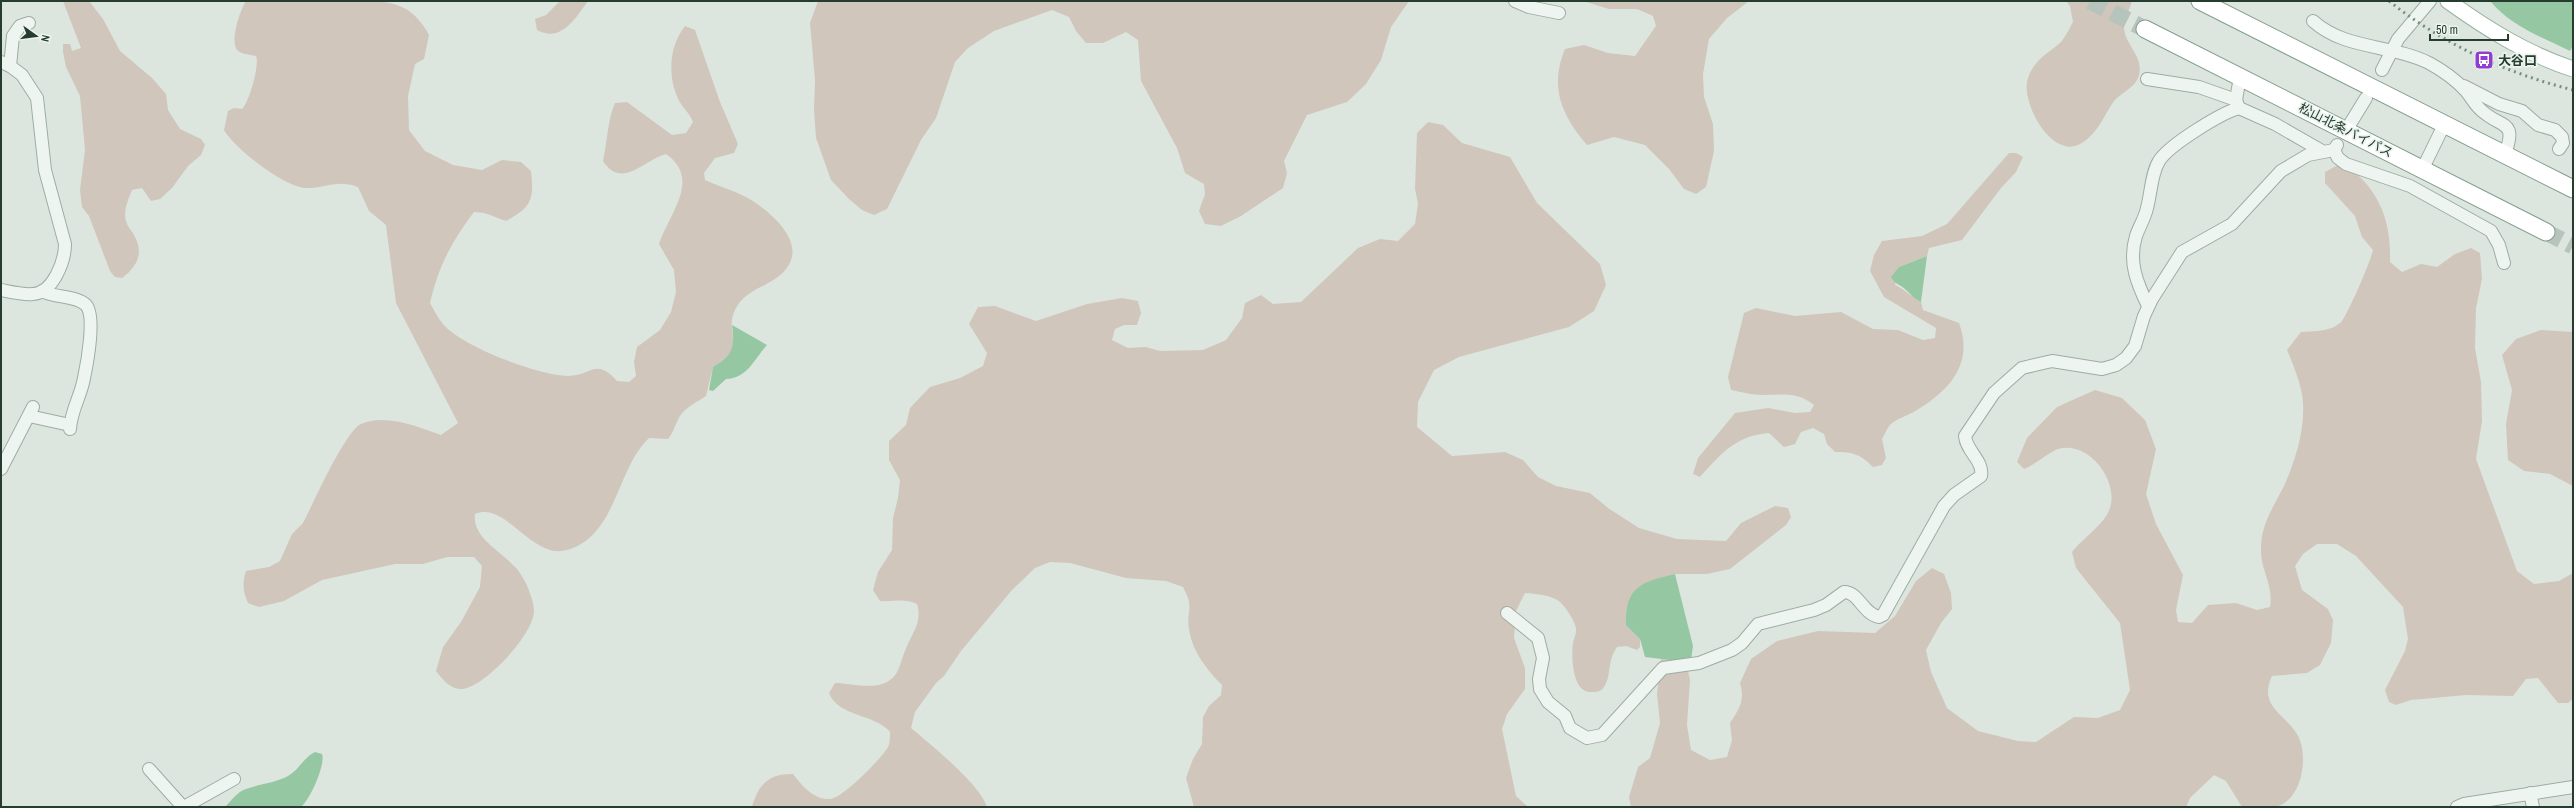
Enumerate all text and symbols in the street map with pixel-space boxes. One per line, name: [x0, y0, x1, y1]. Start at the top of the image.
north arrow: [16, 16, 56, 56]
scale bar: [2430, 16, 2508, 42]
text: 50 m: [2436, 22, 2458, 38]
text: N: [38, 34, 53, 43]
bus stop icon: 大谷口: [2473, 49, 2495, 71]
place label: 大谷口: [2498, 52, 2537, 69]
street label: 松山北条バイパス: [2296, 99, 2396, 161]

